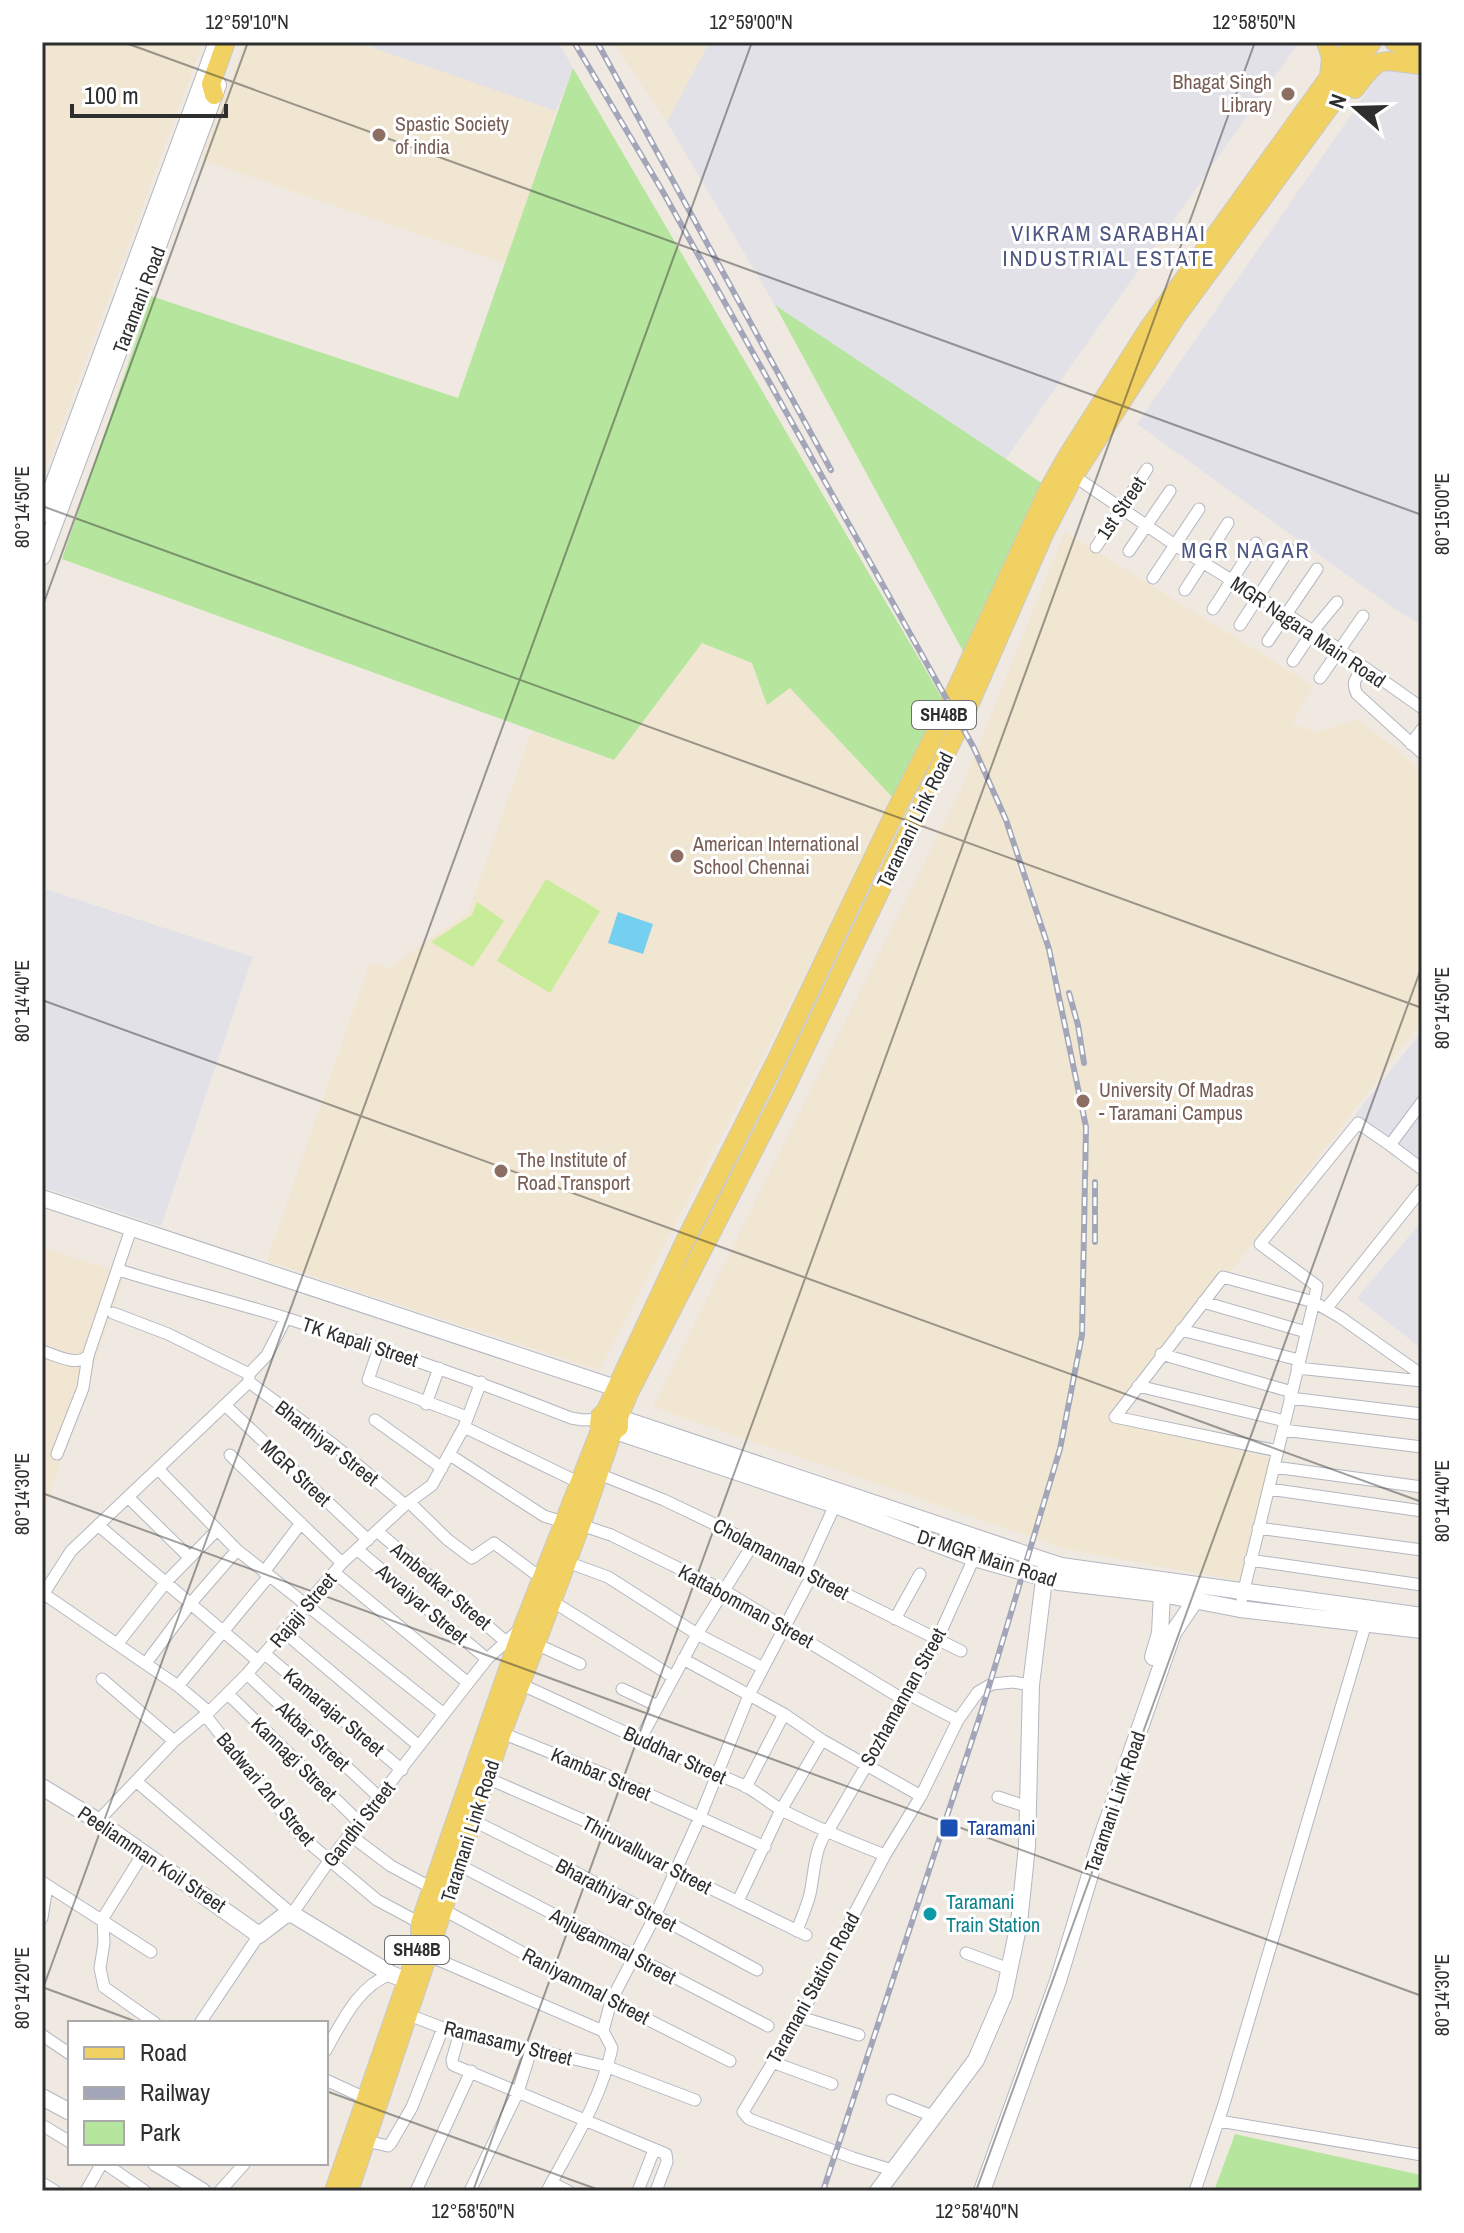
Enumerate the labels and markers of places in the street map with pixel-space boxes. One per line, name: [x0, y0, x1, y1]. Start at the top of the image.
place label: Bhagat Singh Library: [1173, 68, 1273, 118]
marker: Bhagat Singh Library: [1279, 85, 1297, 103]
place label: Spastic Society of india: [395, 110, 510, 160]
marker: Spastic Society of india: [370, 126, 388, 144]
place label: American International School Chennai: [692, 830, 859, 880]
marker: American International School Chennai: [668, 847, 686, 865]
place label: University Of Madras - Taramani Campus: [1099, 1076, 1254, 1126]
marker: University Of Madras - Taramani Campus: [1074, 1092, 1092, 1110]
place label: The Institute of Road Transport: [517, 1146, 630, 1196]
marker: The Institute of Road Transport: [492, 1162, 510, 1180]
place label: Taramani: [967, 1814, 1036, 1841]
marker: Taramani: [938, 1817, 960, 1839]
place label: Taramani Train Station: [946, 1888, 1040, 1938]
marker: Taramani Train Station: [921, 1905, 939, 1923]

